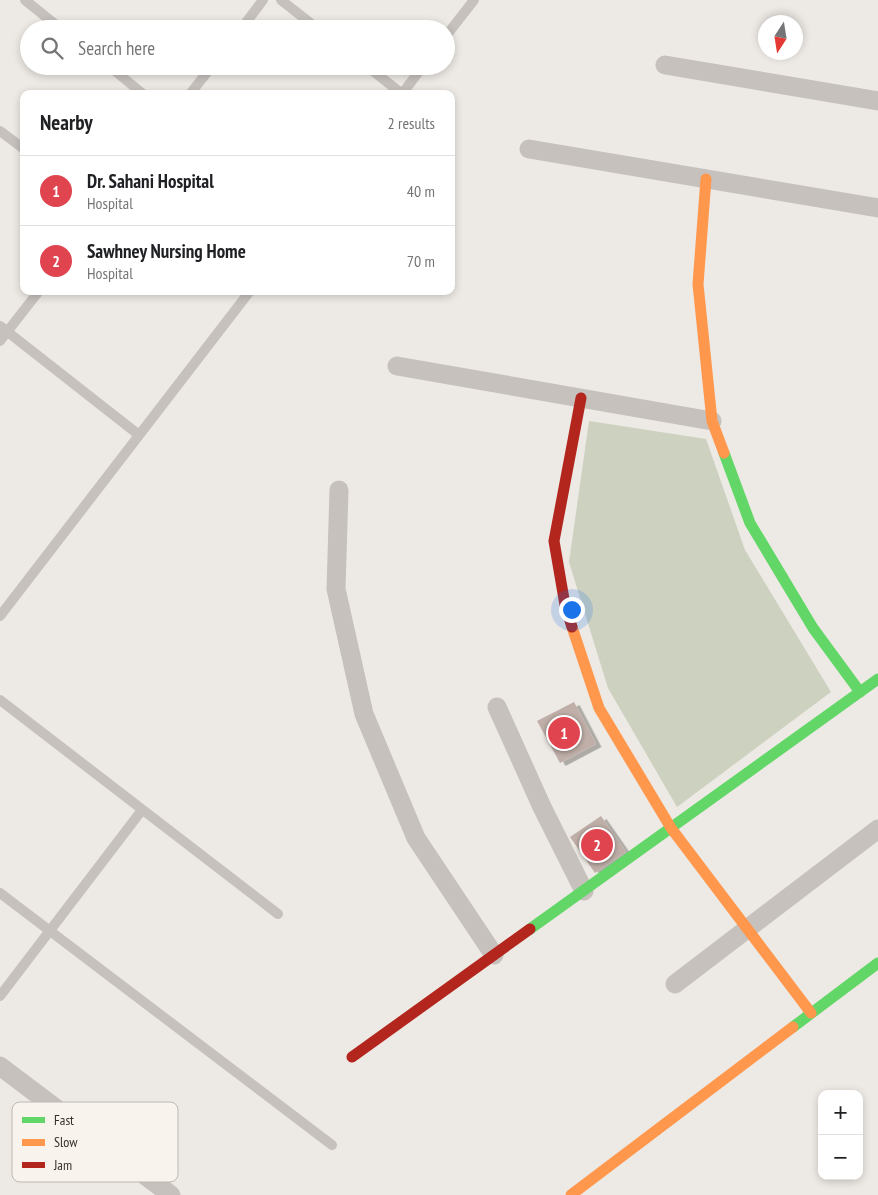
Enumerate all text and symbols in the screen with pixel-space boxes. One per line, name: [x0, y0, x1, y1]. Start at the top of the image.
north arrow: [758, 15, 803, 60]
search box: [20, 20, 455, 75]
icon: search: [38, 34, 66, 62]
text: Search here: [78, 36, 155, 60]
text: Nearby: [40, 109, 93, 136]
text: 2 results: [388, 113, 435, 133]
text: Dr. Sahani Hospital: [87, 169, 214, 193]
text: 1: [52, 181, 60, 201]
text: 40 m: [407, 181, 435, 201]
text: Hospital: [87, 193, 133, 213]
text: Sawhney Nursing Home: [87, 239, 246, 263]
text: 2: [52, 251, 60, 271]
text: 70 m: [407, 251, 435, 271]
text: Hospital: [87, 263, 133, 283]
your location: [559, 597, 585, 623]
pin: 1: [548, 714, 580, 752]
pin: 2: [581, 826, 613, 864]
map controls: [818, 1090, 863, 1180]
button: +: [818, 1090, 863, 1135]
legend: [12, 1102, 178, 1182]
text: Fast: [54, 1111, 74, 1129]
text: Slow: [54, 1133, 78, 1151]
button: −: [818, 1135, 863, 1180]
text: Jam: [53, 1156, 72, 1174]

